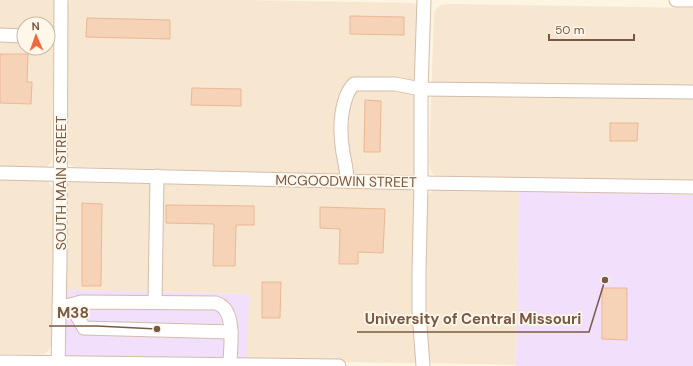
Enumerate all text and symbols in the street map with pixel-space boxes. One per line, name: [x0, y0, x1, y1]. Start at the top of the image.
north arrow: [16, 16, 56, 56]
scale bar: [549, 16, 634, 42]
text: N: [31, 19, 40, 33]
text: 50 m: [555, 22, 584, 38]
street label: SOUTH MAIN STREET: [52, 116, 70, 250]
street label: MCGOODWIN STREET: [275, 171, 417, 191]
callout: M38: [49, 299, 97, 326]
text: M38: [57, 303, 89, 323]
callout: University of Central Missouri: [357, 305, 589, 332]
text: University of Central Missouri: [365, 309, 581, 329]

